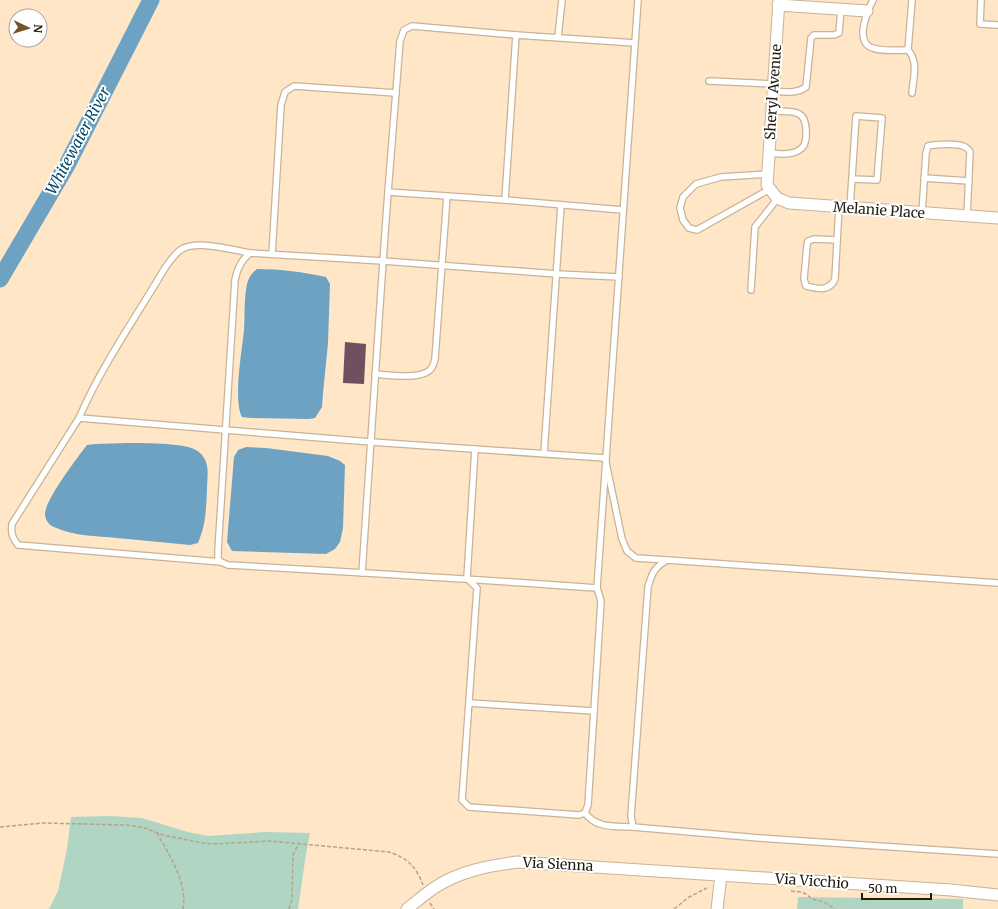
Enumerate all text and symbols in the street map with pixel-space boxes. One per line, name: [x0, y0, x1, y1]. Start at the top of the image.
north arrow: [8, 8, 48, 48]
text: N: [31, 24, 45, 34]
street label: Sheryl Avenue: [761, 44, 785, 140]
water label: Whitewater River: [41, 83, 114, 198]
street label: Melanie Place: [832, 198, 926, 222]
street label: Via Sienna: [521, 853, 594, 875]
street label: Via Vicchio: [773, 869, 850, 893]
scale bar: [862, 875, 931, 901]
text: 50 m: [868, 881, 897, 896]

